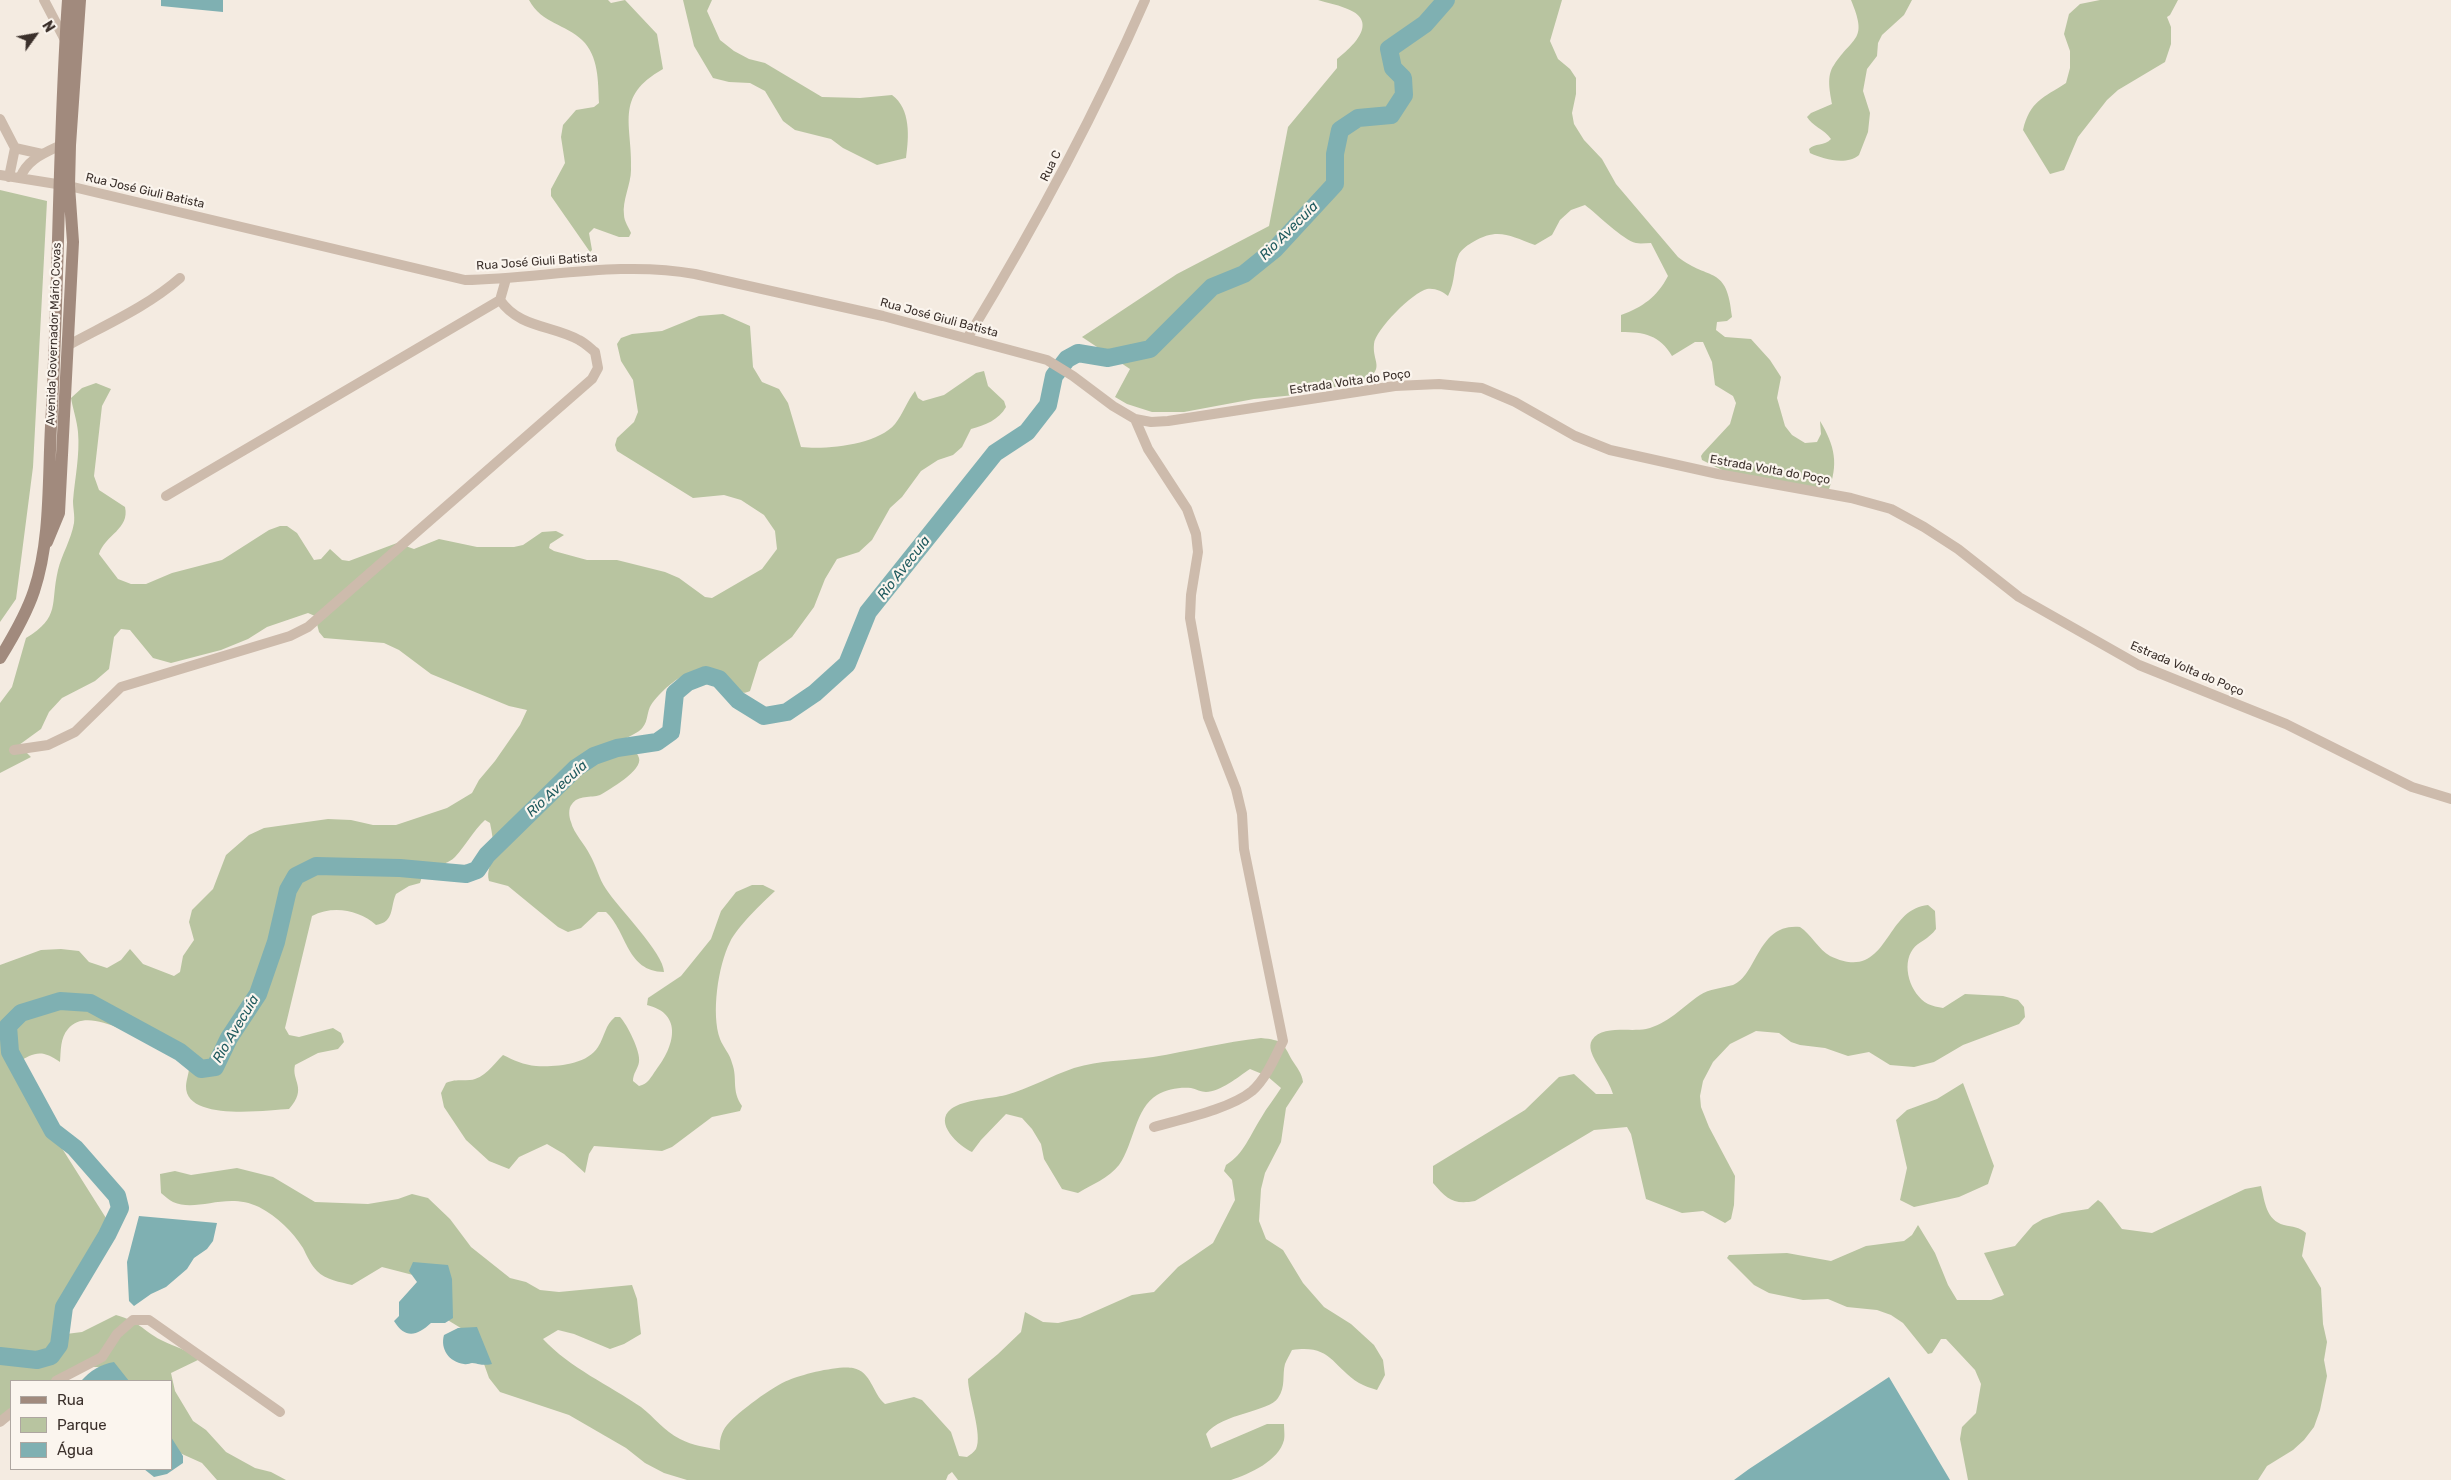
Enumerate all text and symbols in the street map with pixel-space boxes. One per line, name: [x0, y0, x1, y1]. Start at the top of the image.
north arrow: [10, 10, 60, 60]
text: N: [38, 18, 58, 36]
street label: Rua C: [1037, 148, 1065, 184]
street label: Rua José Giuli Batista: [84, 170, 206, 212]
water label: Rio Avecuía: [1256, 198, 1322, 264]
street label: Avenida Governador Mário Covas: [44, 242, 64, 426]
street label: Rua José Giuli Batista: [476, 251, 598, 273]
street label: Rua José Giuli Batista: [878, 295, 1000, 341]
street label: Estrada Volta do Poço: [1289, 366, 1411, 398]
street label: Estrada Volta do Poço: [1709, 452, 1831, 488]
water label: Rio Avecuía: [874, 533, 934, 603]
street label: Estrada Volta do Poço: [2128, 639, 2246, 699]
water label: Rio Avecuía: [523, 757, 591, 821]
water label: Rio Avecuía: [209, 992, 263, 1066]
legend: [10, 1380, 172, 1470]
text: Rua: [57, 1391, 84, 1409]
text: Parque: [57, 1416, 107, 1434]
text: Água: [57, 1441, 93, 1459]

